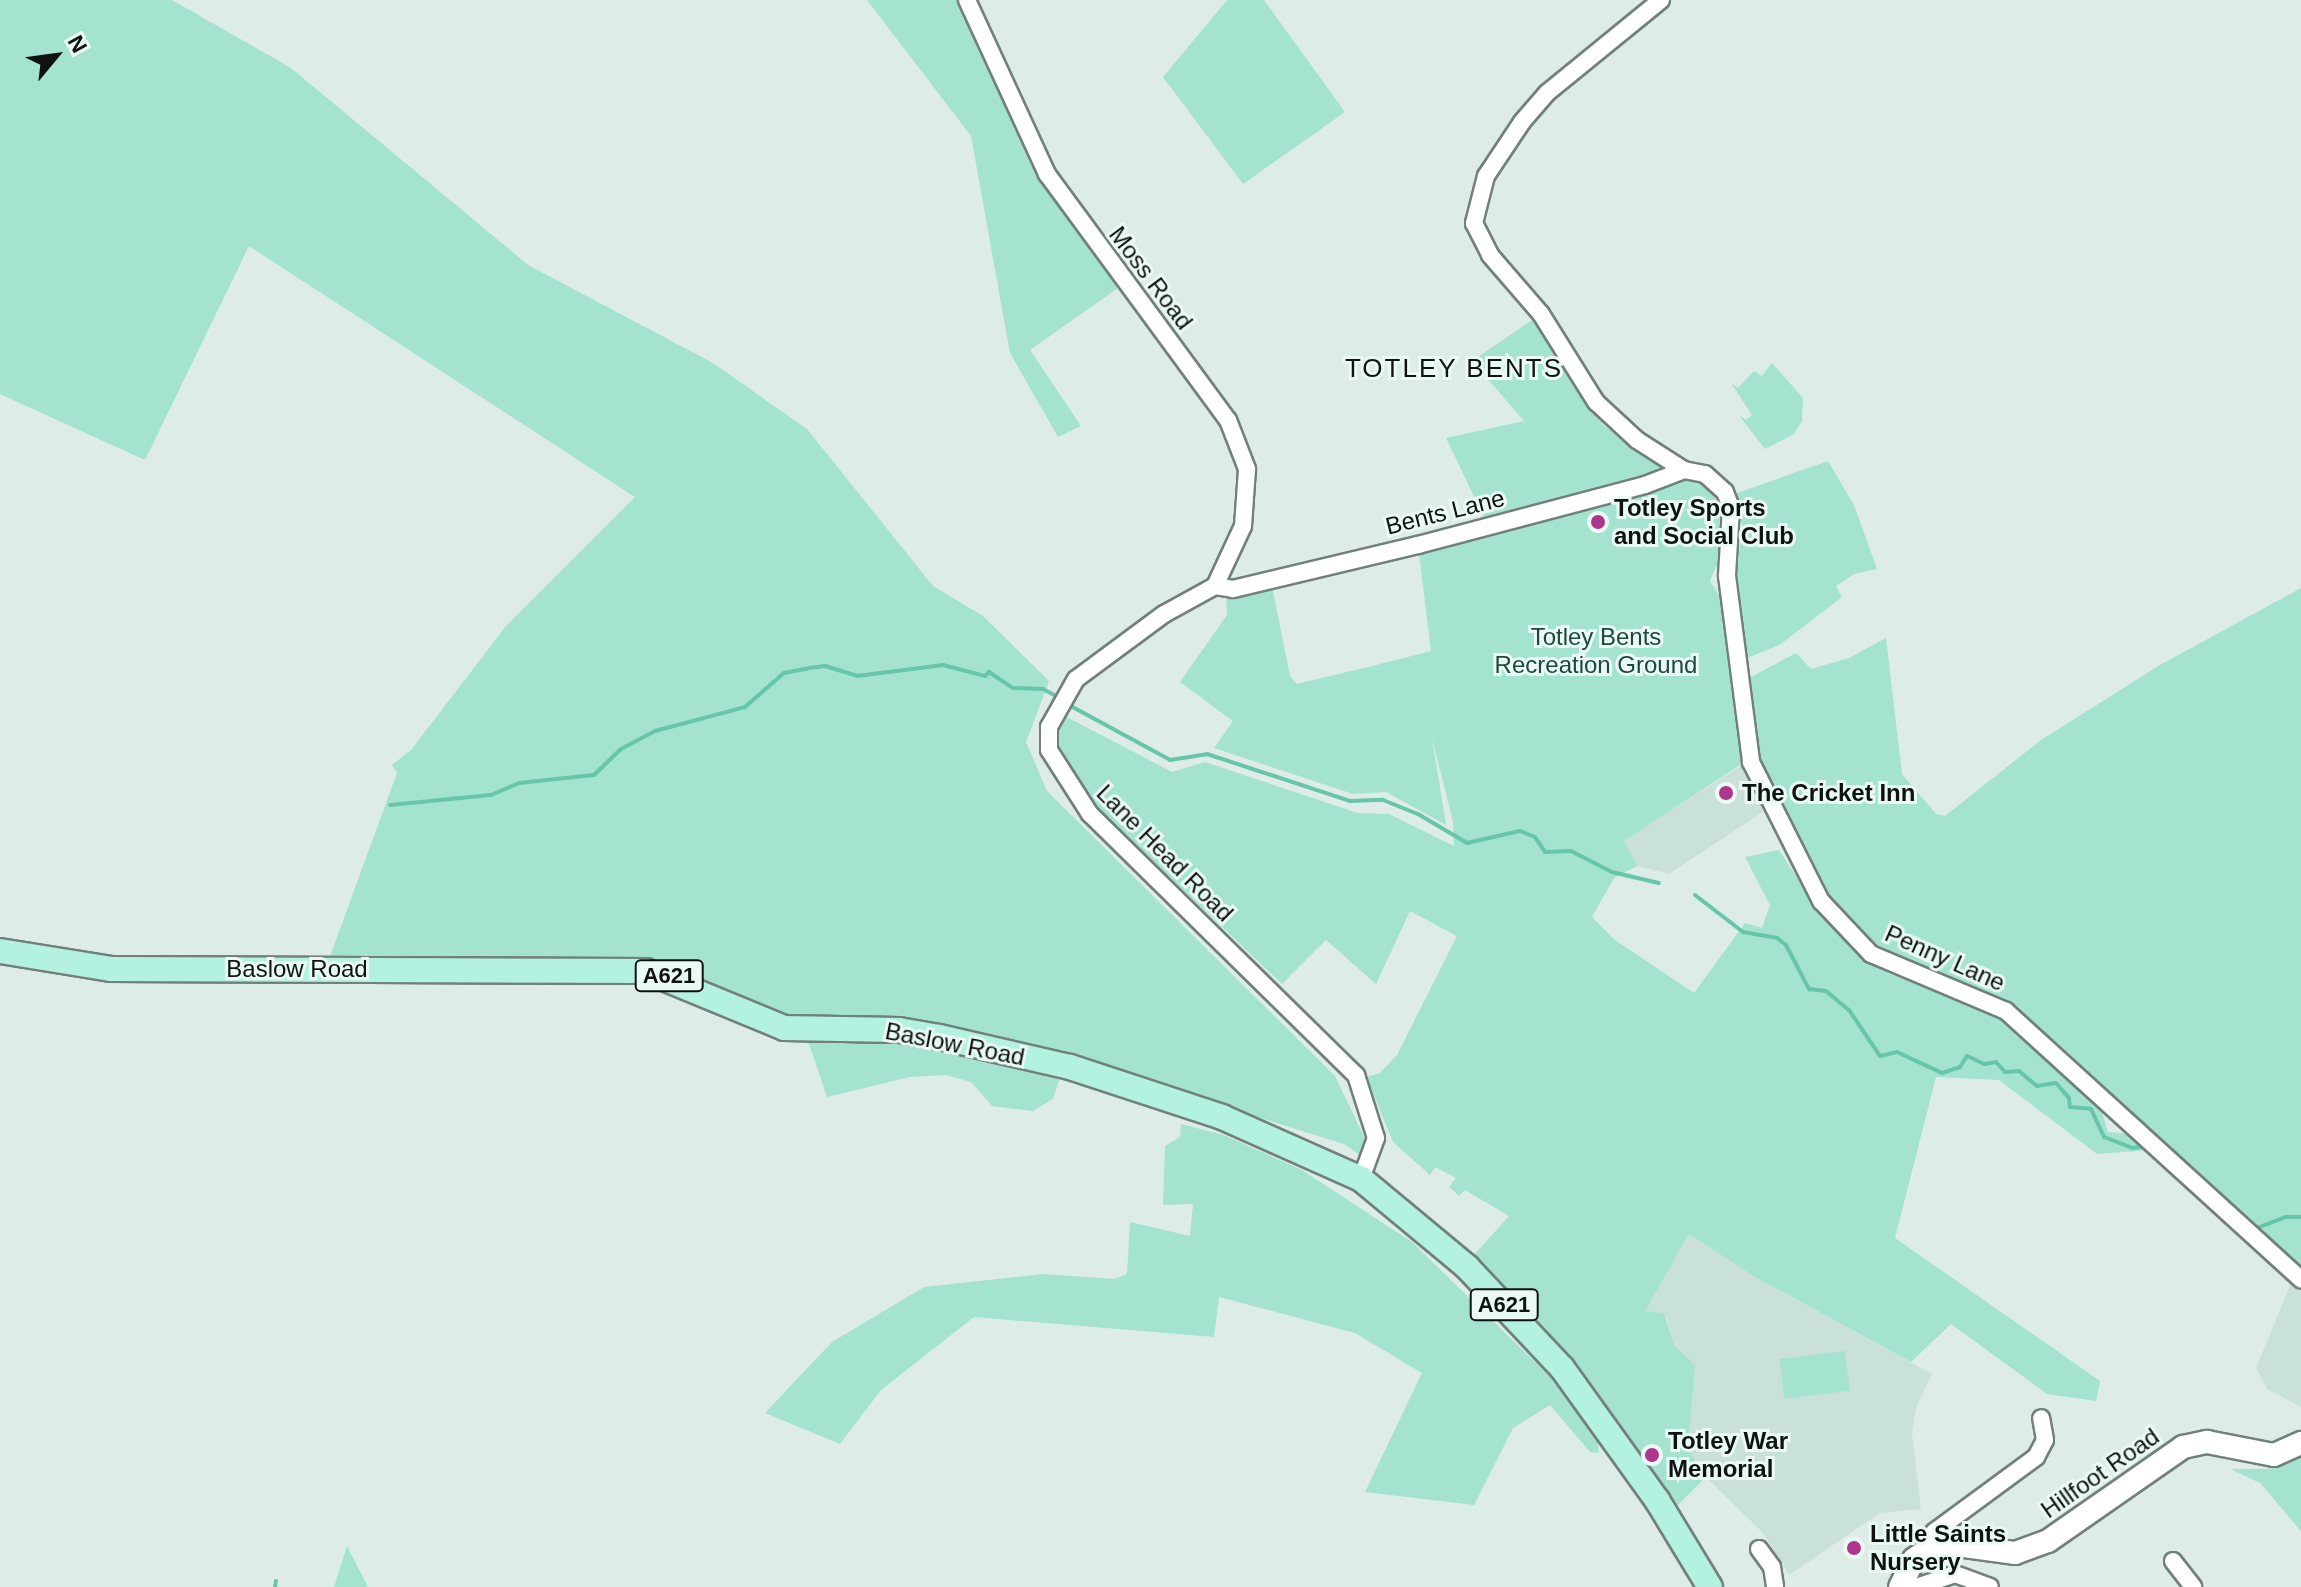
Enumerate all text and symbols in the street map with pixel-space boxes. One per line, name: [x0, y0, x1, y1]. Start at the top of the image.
north arrow: [16, 16, 96, 96]
text: N: [63, 31, 92, 57]
street label: Moss Road: [1103, 221, 1199, 335]
district label: TOTLEY BENTS: [1345, 353, 1563, 385]
street label: Bents Lane: [1383, 483, 1507, 541]
place label: Totley Sports and Social Club: [1614, 494, 1794, 550]
marker: Totley Sports and Social Club: [1589, 513, 1607, 531]
park label: Totley Bents Recreation Ground: [1495, 623, 1697, 679]
street label: Lane Head Road: [1091, 779, 1239, 927]
place label: The Cricket Inn: [1742, 779, 1915, 807]
marker: The Cricket Inn: [1717, 784, 1735, 802]
street label: Penny Lane: [1881, 919, 2009, 997]
street label: Baslow Road: [226, 955, 368, 983]
road number: A621: [633, 958, 705, 994]
street label: Baslow Road: [883, 1016, 1027, 1072]
road number: A621: [1468, 1287, 1540, 1323]
street label: Hillfoot Road: [2035, 1422, 2165, 1524]
place label: Totley War Memorial: [1668, 1427, 1788, 1483]
marker: Totley War Memorial: [1643, 1446, 1661, 1464]
place label: Little Saints Nursery: [1870, 1520, 2006, 1576]
marker: Little Saints Nursery: [1845, 1539, 1863, 1557]

